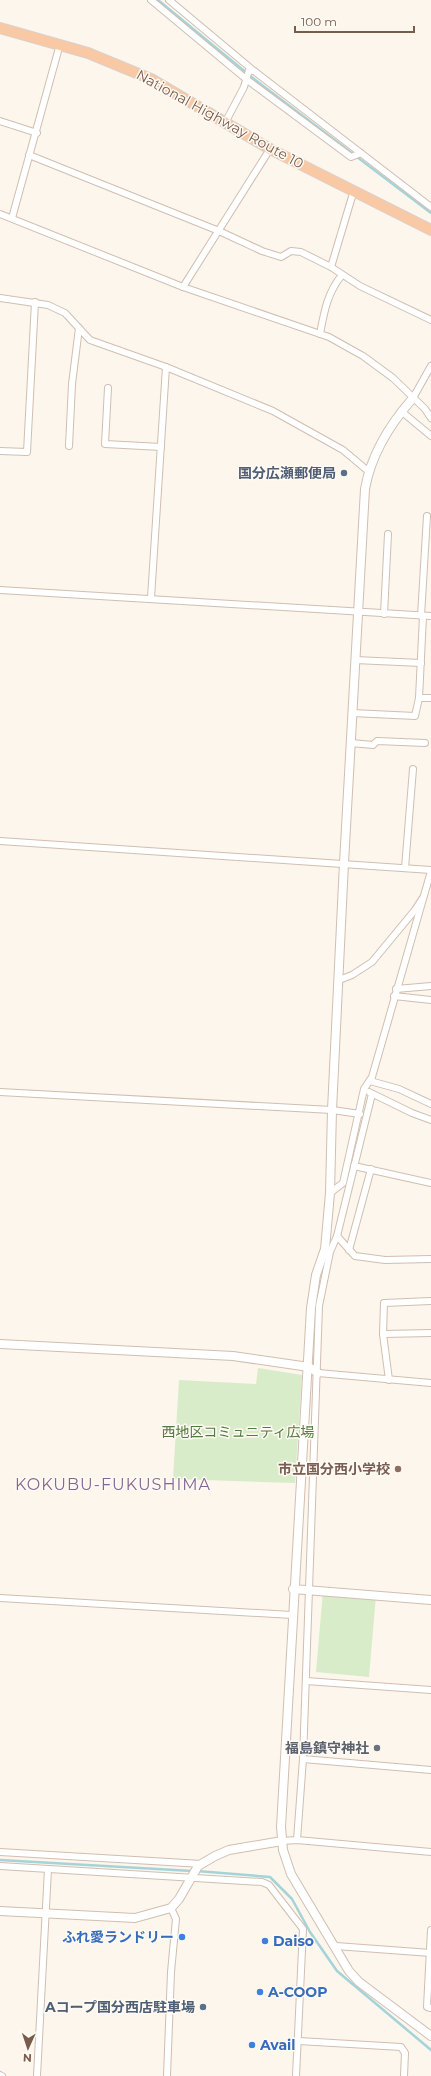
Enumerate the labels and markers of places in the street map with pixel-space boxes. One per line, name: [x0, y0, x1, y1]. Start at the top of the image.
place label: 国分広瀬郵便局: [238, 464, 336, 482]
marker: 国分広瀬郵便局: [339, 468, 349, 478]
place label: 市立国分西小学校: [278, 1460, 390, 1478]
marker: 市立国分西小学校: [393, 1464, 403, 1474]
place label: 福島鎮守神社: [285, 1739, 369, 1757]
marker: 福島鎮守神社: [372, 1743, 382, 1753]
place label: ふれ愛ランドリー: [62, 1928, 174, 1946]
marker: ふれ愛ランドリー: [177, 1932, 187, 1942]
place label: Daiso: [273, 1932, 314, 1950]
marker: Daiso: [260, 1936, 270, 1946]
place label: A-COOP: [267, 1983, 327, 2001]
marker: A-COOP: [255, 1987, 265, 1997]
place label: Aコープ国分西店駐車場: [44, 1998, 195, 2016]
marker: Aコープ国分西店駐車場: [198, 2002, 208, 2012]
place label: Avail: [259, 2036, 295, 2054]
marker: Avail: [247, 2040, 257, 2050]

